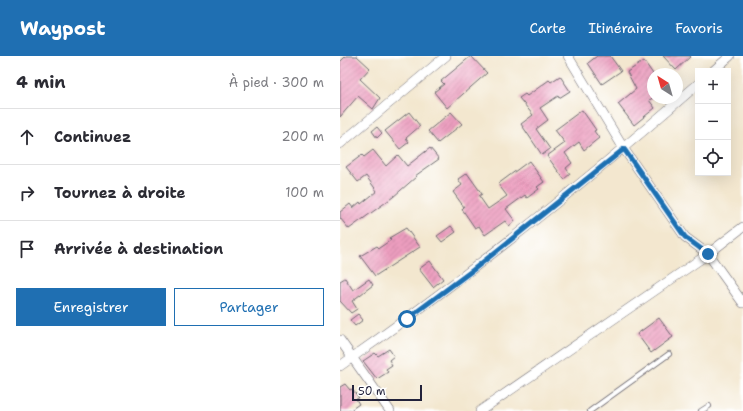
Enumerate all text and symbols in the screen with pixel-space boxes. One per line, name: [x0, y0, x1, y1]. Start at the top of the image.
text: Waypost: [20, 16, 105, 41]
text: Carte: [529, 19, 566, 37]
text: Itinéraire: [588, 19, 653, 37]
text: Favoris: [675, 19, 723, 37]
north arrow: [647, 68, 683, 104]
map controls: [695, 68, 731, 176]
button: +: [695, 68, 731, 104]
text: 4 min: [16, 71, 66, 93]
text: À pied · 300 m: [229, 74, 324, 91]
button: −: [695, 104, 731, 140]
icon: ahead: [16, 126, 38, 148]
text: Continuez: [54, 127, 131, 147]
text: 200 m: [282, 128, 324, 145]
button: locate: [695, 140, 731, 176]
icon: right: [16, 182, 38, 204]
text: Tournez à droite: [54, 183, 186, 203]
text: 100 m: [285, 184, 324, 201]
icon: arrive: [16, 238, 38, 260]
text: Arrivée à destination: [54, 239, 223, 259]
route end: [699, 245, 717, 263]
button: Enregistrer: [16, 288, 166, 326]
button: Partager: [174, 288, 324, 326]
route start: [398, 310, 416, 328]
scale bar: [352, 383, 422, 402]
text: 50 m: [358, 384, 386, 399]

